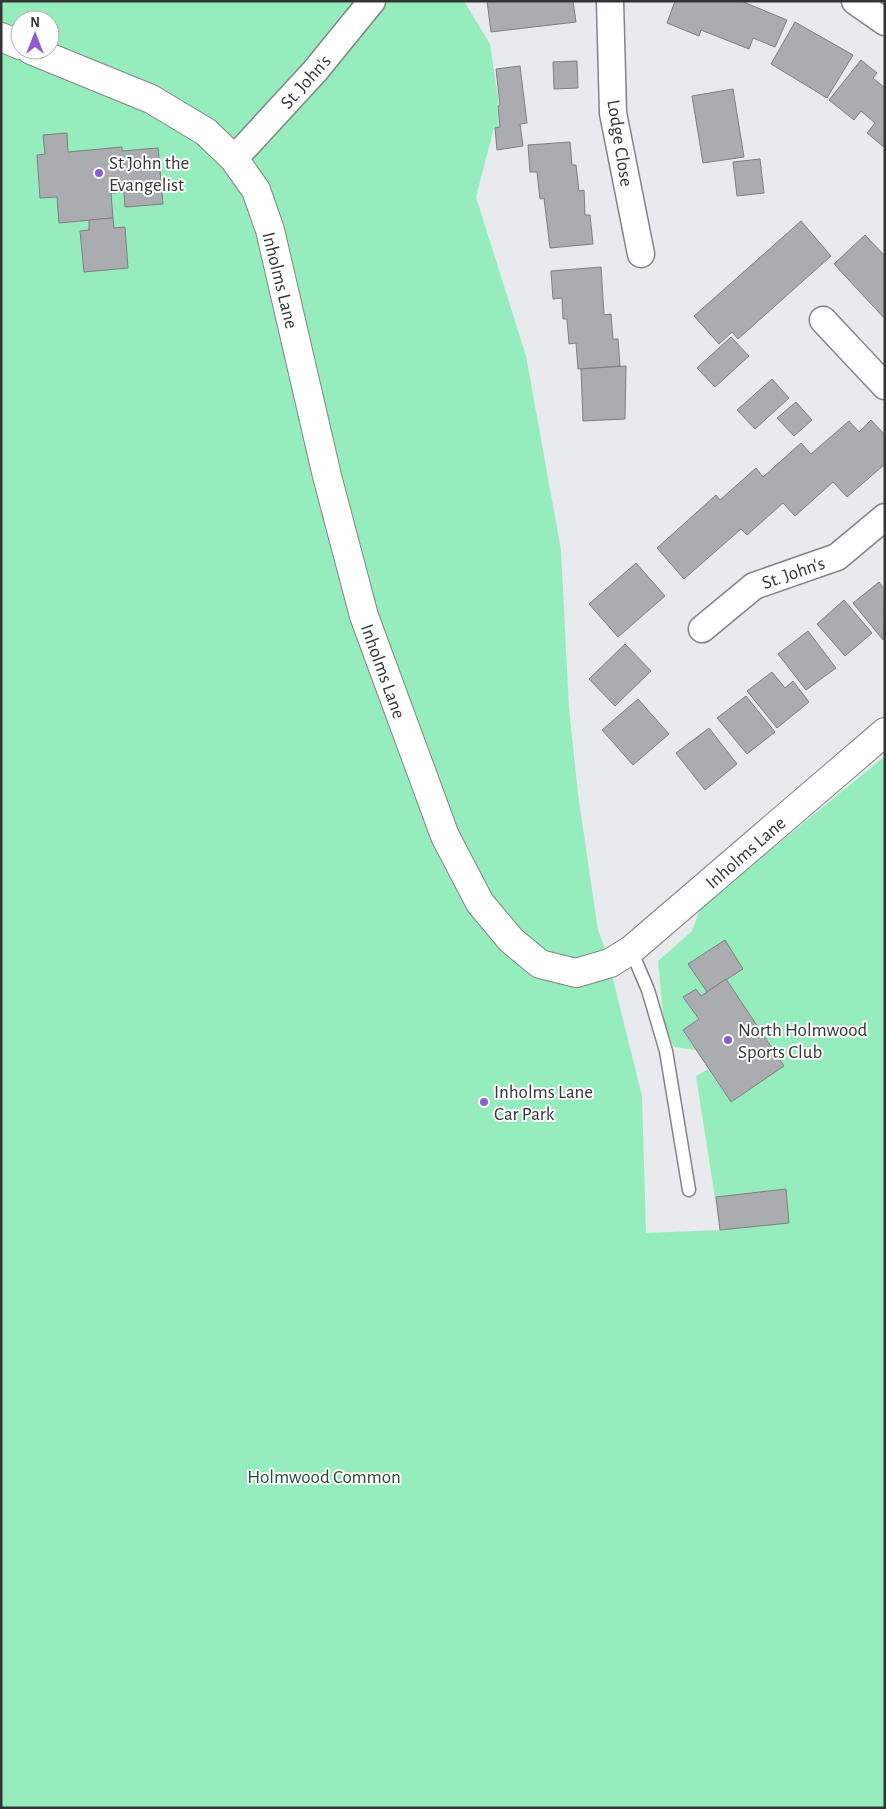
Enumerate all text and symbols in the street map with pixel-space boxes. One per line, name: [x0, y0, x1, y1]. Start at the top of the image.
north arrow: [10, 10, 60, 60]
text: N: [30, 16, 40, 30]
street label: St. John's: [277, 51, 335, 113]
street label: Lodge Close: [603, 98, 636, 188]
place label: St John the Evangelist: [109, 154, 189, 195]
marker: St John the Evangelist: [93, 167, 105, 179]
street label: Inholms Lane: [258, 230, 301, 331]
street label: St. John's: [760, 554, 827, 593]
street label: Inholms Lane: [357, 622, 408, 721]
street label: Inholms Lane: [702, 813, 790, 893]
place label: North Holmwood Sports Club: [738, 1021, 868, 1062]
marker: North Holmwood Sports Club: [722, 1034, 734, 1046]
place label: Inholms Lane Car Park: [494, 1083, 593, 1124]
marker: Inholms Lane Car Park: [478, 1096, 490, 1108]
park label: Holmwood Common: [247, 1468, 401, 1487]

